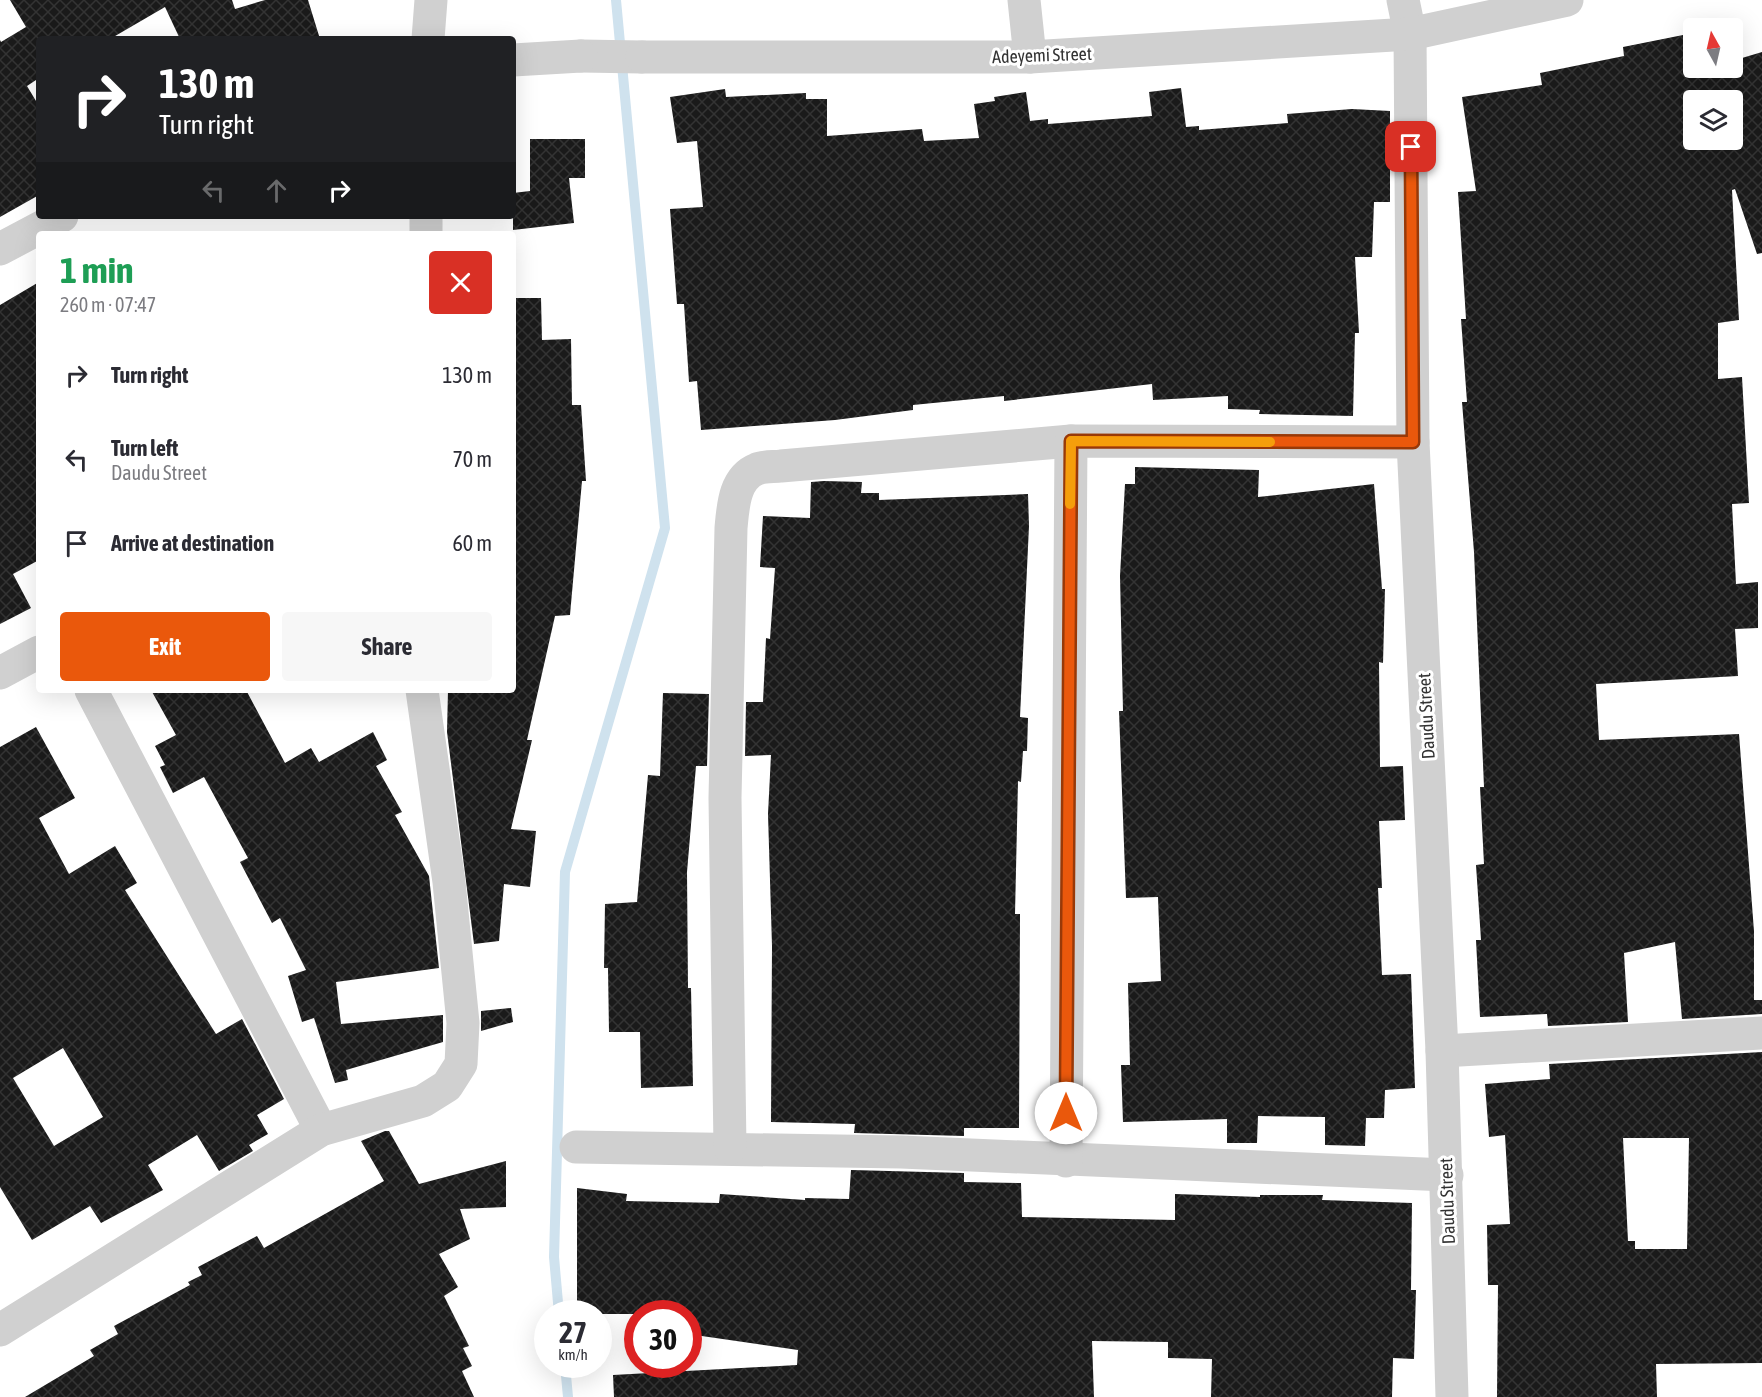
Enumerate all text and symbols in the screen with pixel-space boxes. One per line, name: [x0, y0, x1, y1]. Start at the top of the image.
north arrow: [1683, 18, 1743, 78]
map controls: [1683, 18, 1743, 150]
street label: Adeyemi Street: [992, 43, 1092, 67]
text: 130 m: [159, 59, 254, 107]
icon: right: [60, 60, 138, 138]
button: layers: [1683, 90, 1743, 150]
text: Turn right: [159, 109, 254, 140]
pin: [1385, 121, 1436, 172]
icon: arrive: [1394, 130, 1427, 163]
icon: left: [197, 174, 230, 207]
icon: ahead: [260, 174, 293, 207]
icon: right: [323, 174, 356, 207]
text: 1 min: [60, 249, 134, 291]
button: close: [429, 251, 492, 314]
text: 260 m · 07:47: [60, 293, 156, 316]
icon: right: [60, 359, 93, 392]
text: Turn right: [111, 362, 188, 388]
text: 130 m: [442, 362, 492, 388]
text: Turn left: [111, 435, 178, 461]
icon: left: [60, 443, 93, 476]
text: 70 m: [452, 446, 492, 472]
text: Daudu Street: [111, 461, 207, 484]
icon: arrive: [60, 527, 93, 560]
text: Arrive at destination: [111, 530, 274, 556]
text: 60 m: [452, 530, 492, 556]
button: Exit: [60, 612, 270, 681]
button: Share: [282, 612, 492, 681]
street label: Daudu Street: [1413, 672, 1439, 760]
position arrow: [1034, 1081, 1098, 1145]
street label: Daudu Street: [1435, 1157, 1459, 1245]
speed limit sign: 30: [624, 1300, 702, 1378]
text: 27: [559, 1315, 587, 1349]
text: km/h: [558, 1346, 588, 1363]

